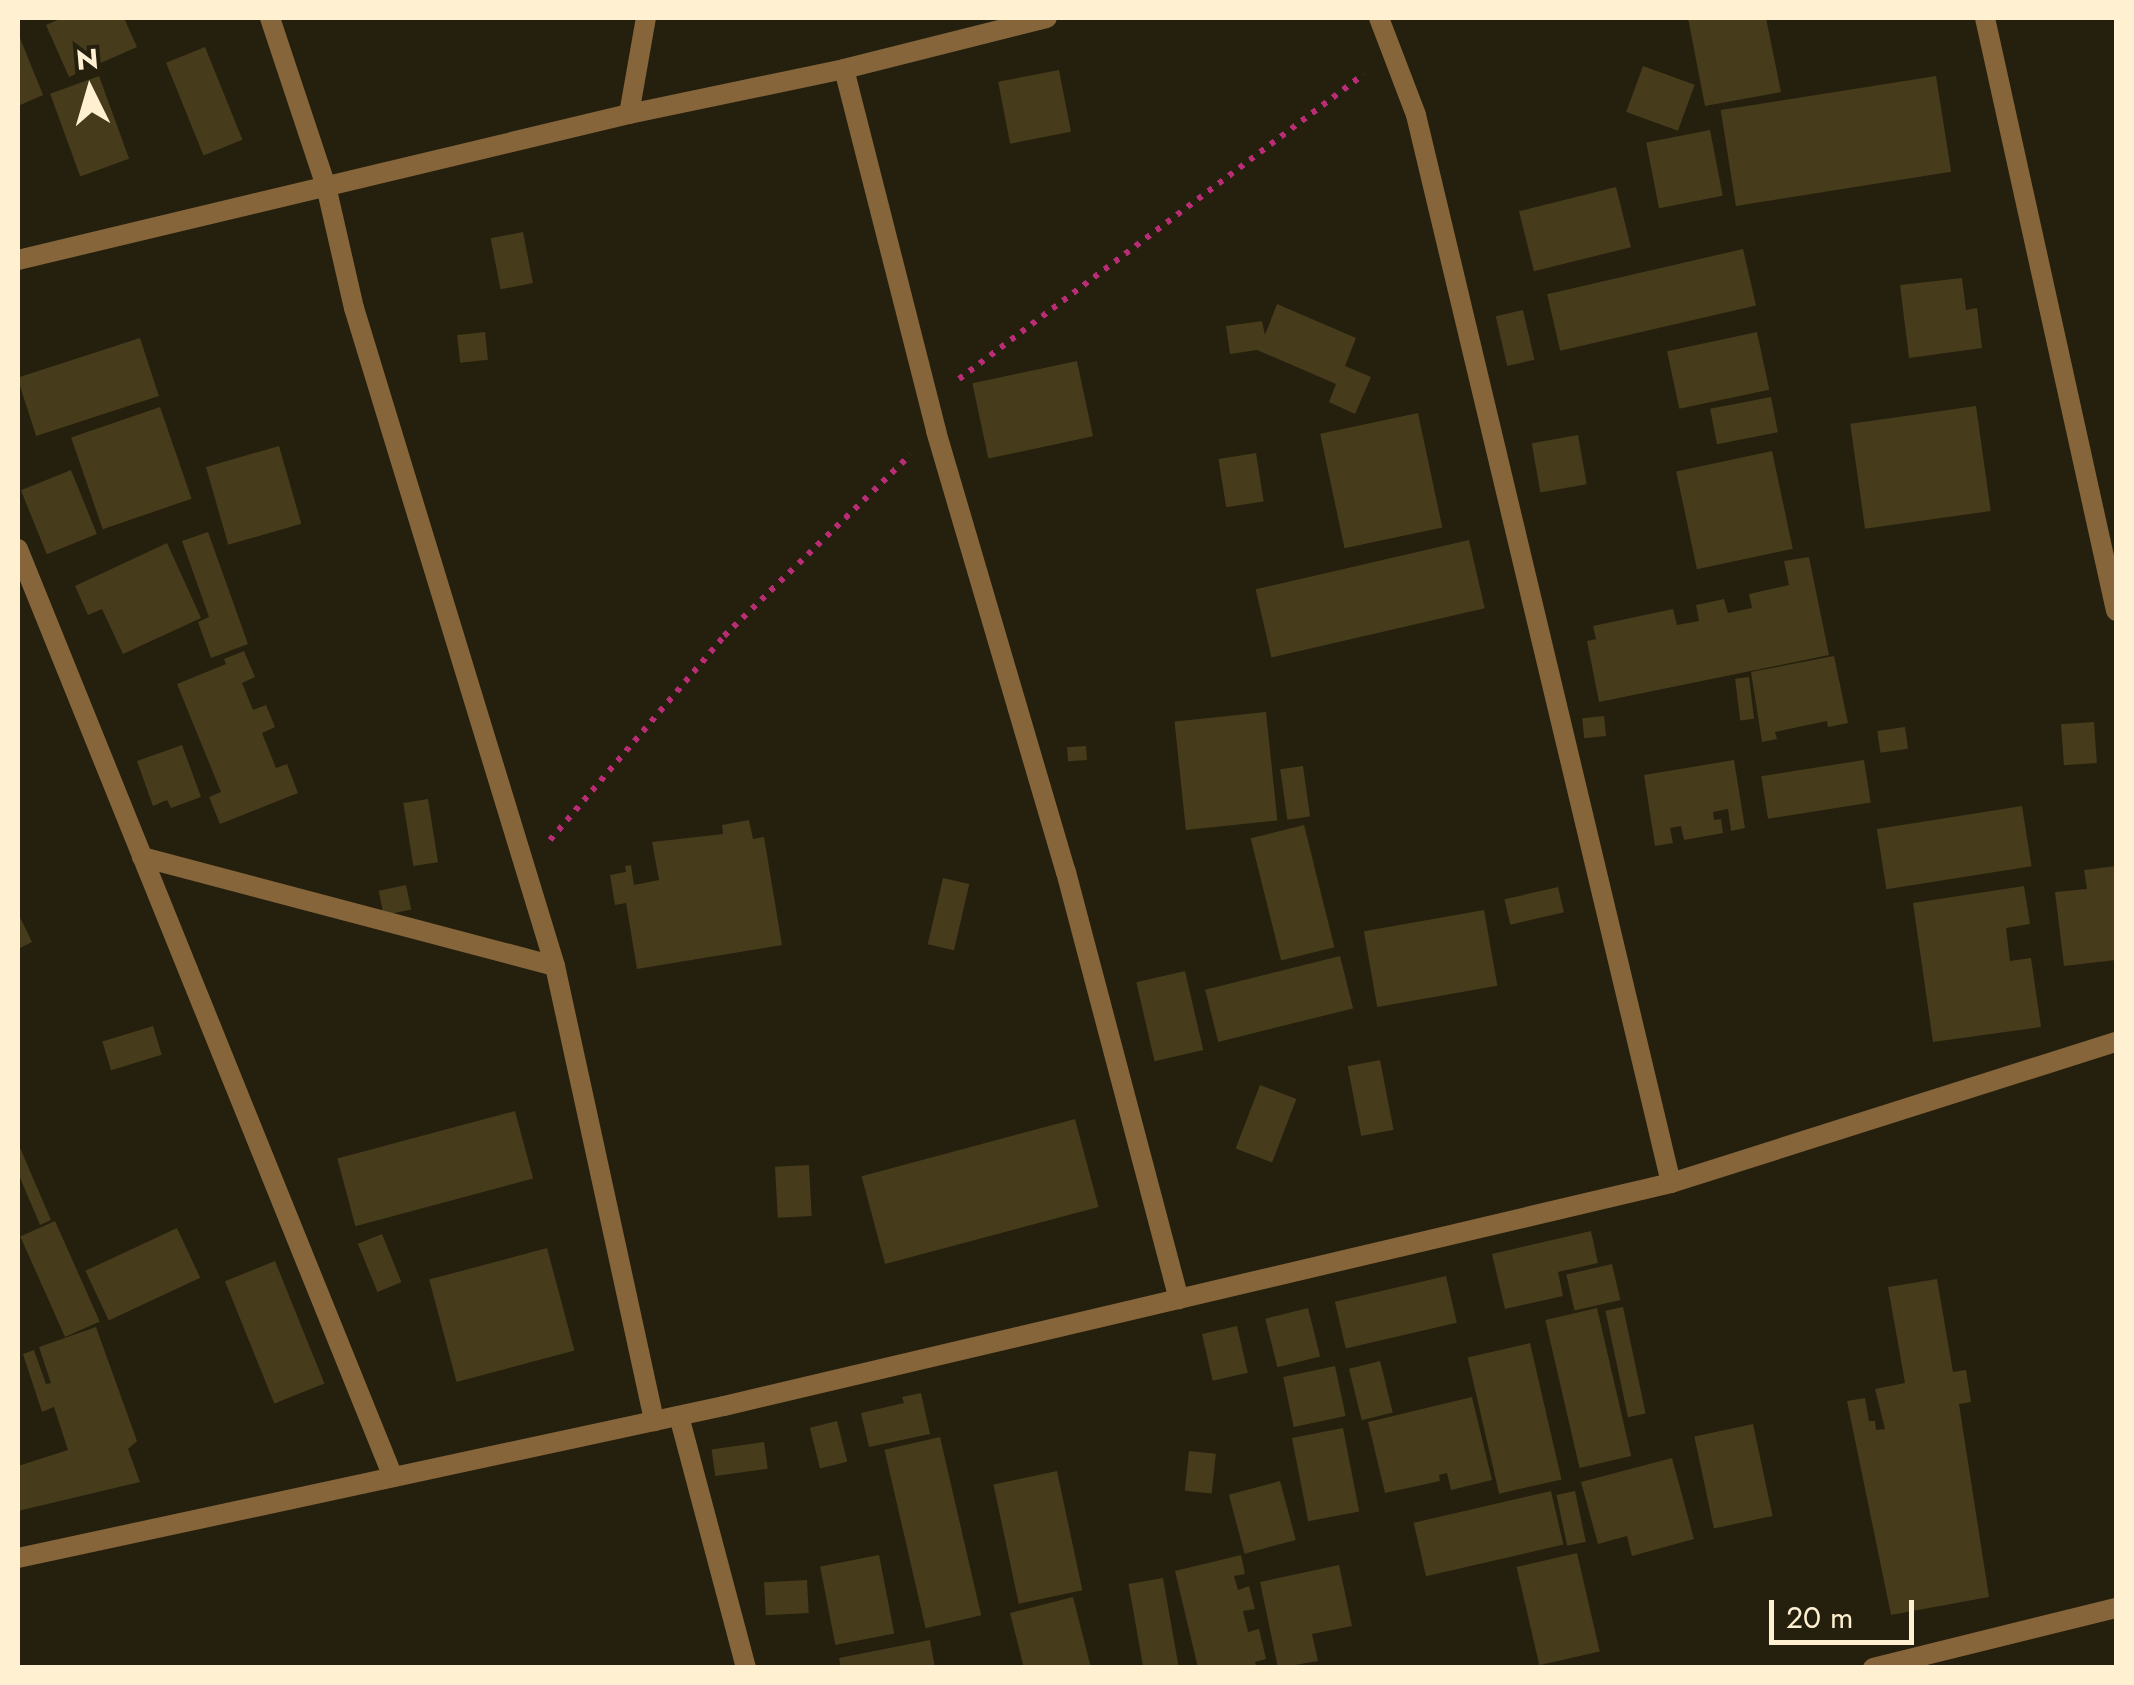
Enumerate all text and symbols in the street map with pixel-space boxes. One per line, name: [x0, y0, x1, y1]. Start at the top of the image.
text: N: [74, 38, 100, 81]
north arrow: [40, 40, 140, 140]
scale bar: [1774, 1580, 1919, 1642]
text: 20 m: [1786, 1596, 1853, 1639]

